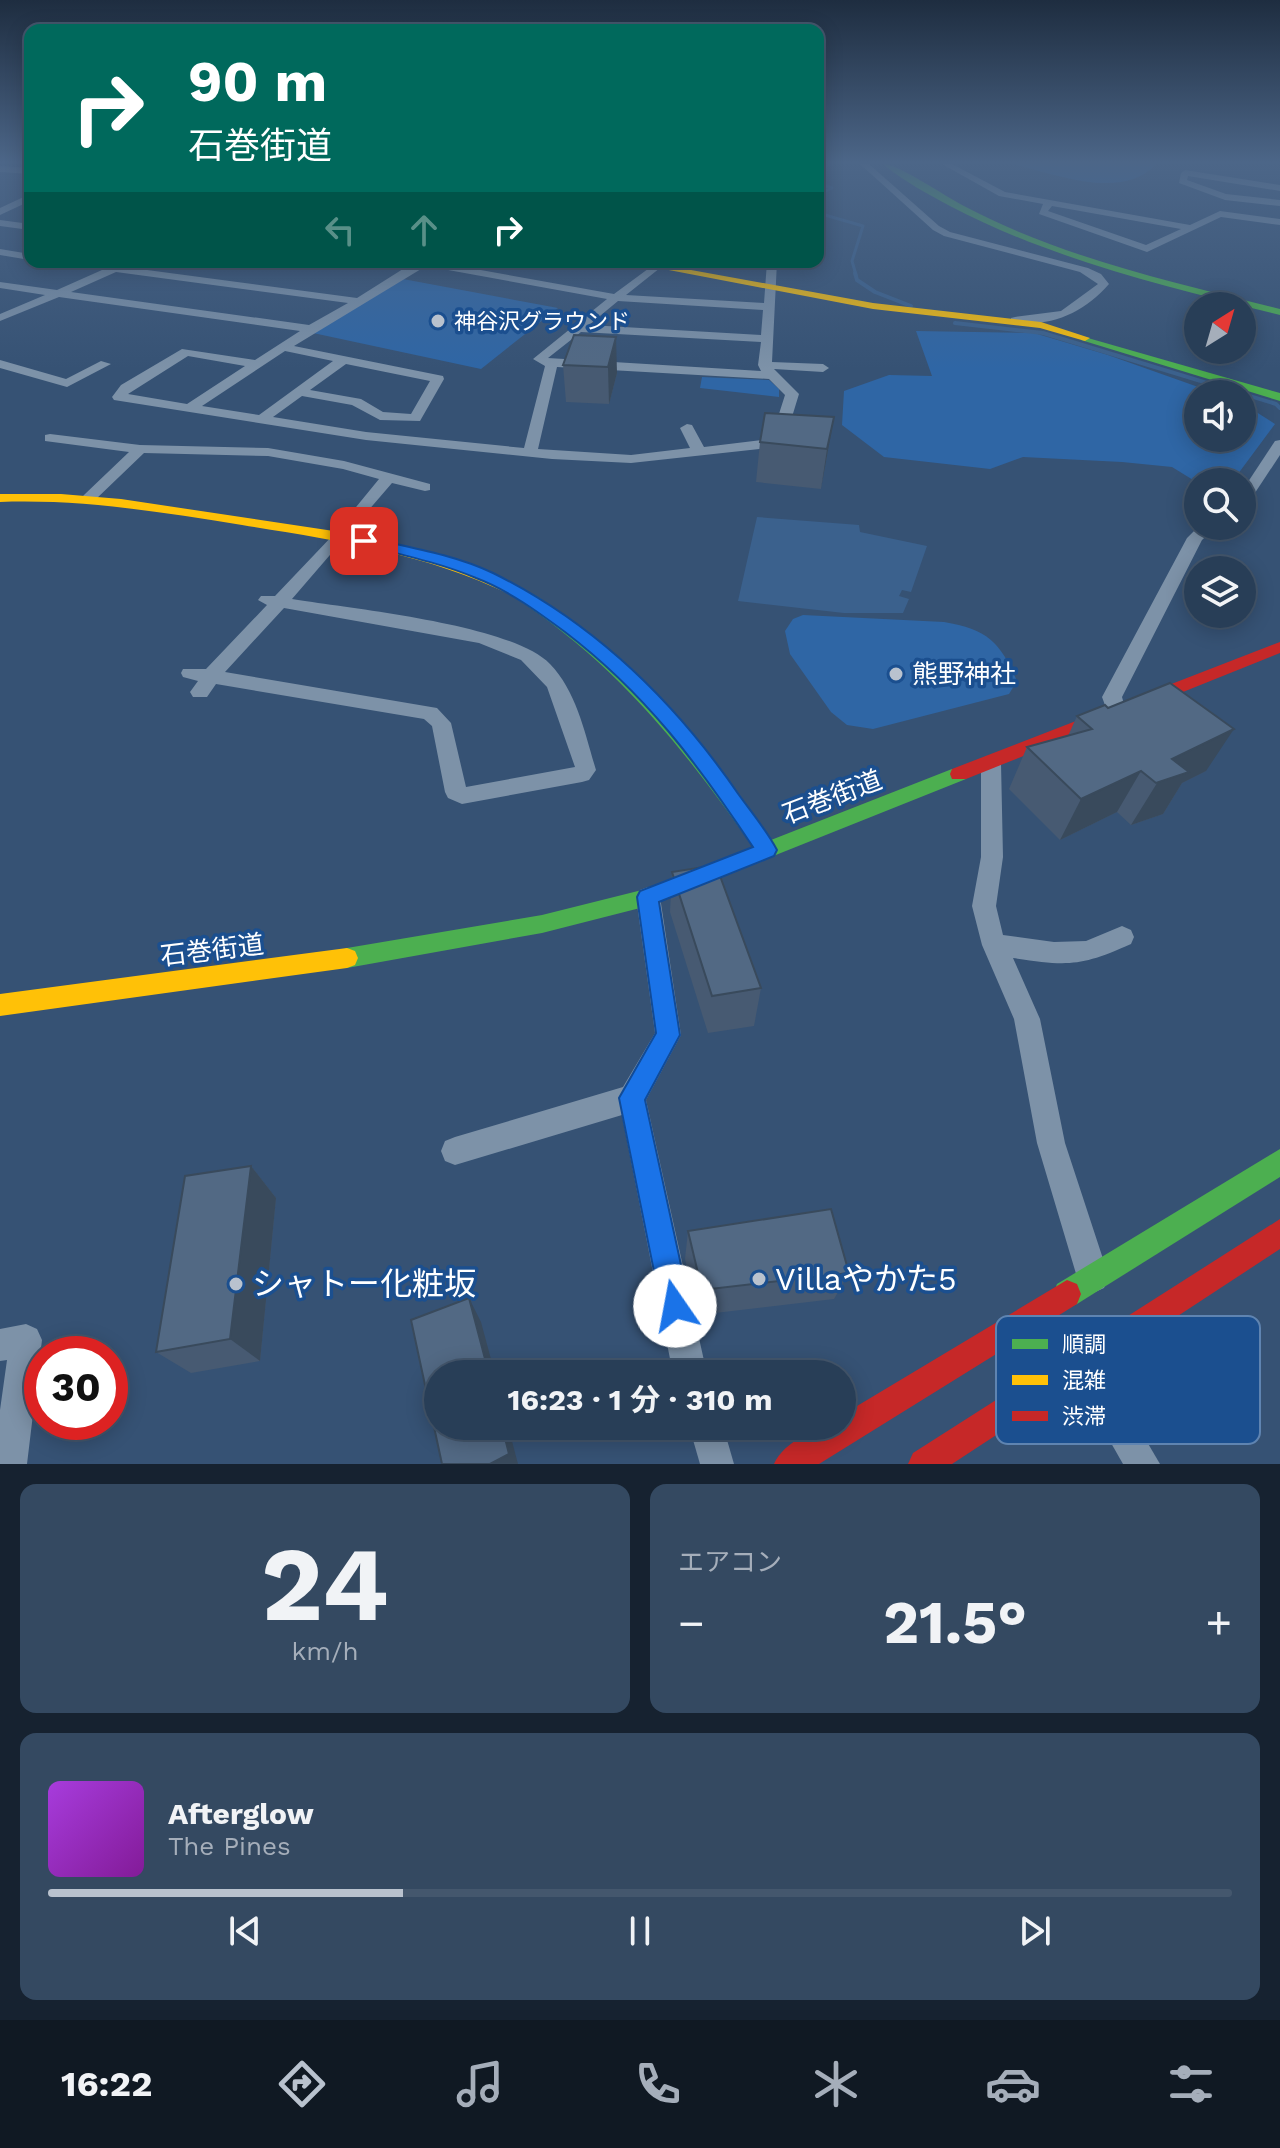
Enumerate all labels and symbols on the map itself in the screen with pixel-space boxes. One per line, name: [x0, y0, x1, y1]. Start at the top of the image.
north arrow: [1184, 292, 1256, 364]
place label: 神谷沢グラウンド: [454, 309, 630, 334]
marker: 神谷沢グラウンド: [429, 312, 447, 330]
pin: [330, 507, 398, 575]
place label: 熊野神社: [912, 659, 1016, 689]
marker: 熊野神社: [887, 665, 905, 683]
street label: 石巻街道: [778, 764, 886, 830]
street label: 石巻街道: [159, 929, 265, 971]
place label: Villaやかた5: [775, 1260, 957, 1298]
position arrow: [633, 1264, 717, 1348]
place label: シャトー化粧坂: [252, 1265, 476, 1303]
marker: Villaやかた5: [750, 1270, 768, 1288]
marker: シャトー化粧坂: [227, 1275, 245, 1293]
legend: [996, 1316, 1260, 1444]
text: 順調: [1062, 1332, 1106, 1357]
speed limit sign: 30: [24, 1336, 128, 1440]
text: 混雑: [1062, 1368, 1106, 1393]
text: 渋滞: [1062, 1404, 1106, 1429]

